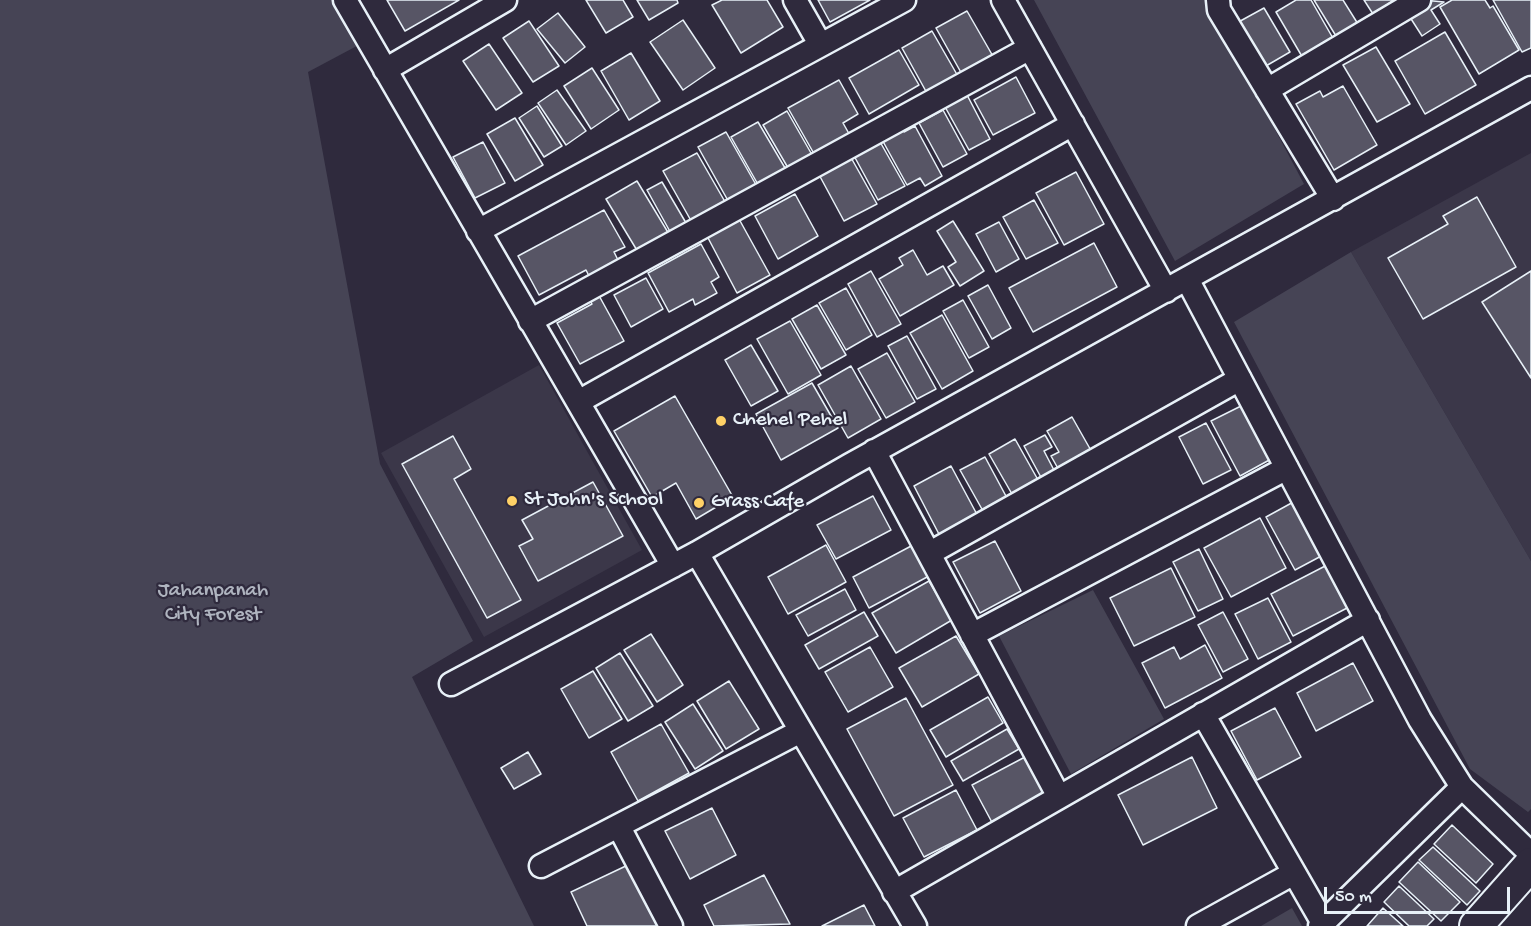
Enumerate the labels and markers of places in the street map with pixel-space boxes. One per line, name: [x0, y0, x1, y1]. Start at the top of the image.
place label: Chehel Pehel: [733, 408, 847, 434]
marker: Chehel Pehel: [714, 414, 728, 428]
place label: St John's School: [524, 488, 663, 514]
place label: Grass Cafe: [711, 490, 804, 516]
marker: St John's School: [505, 494, 519, 508]
marker: Grass Cafe: [692, 496, 706, 510]

